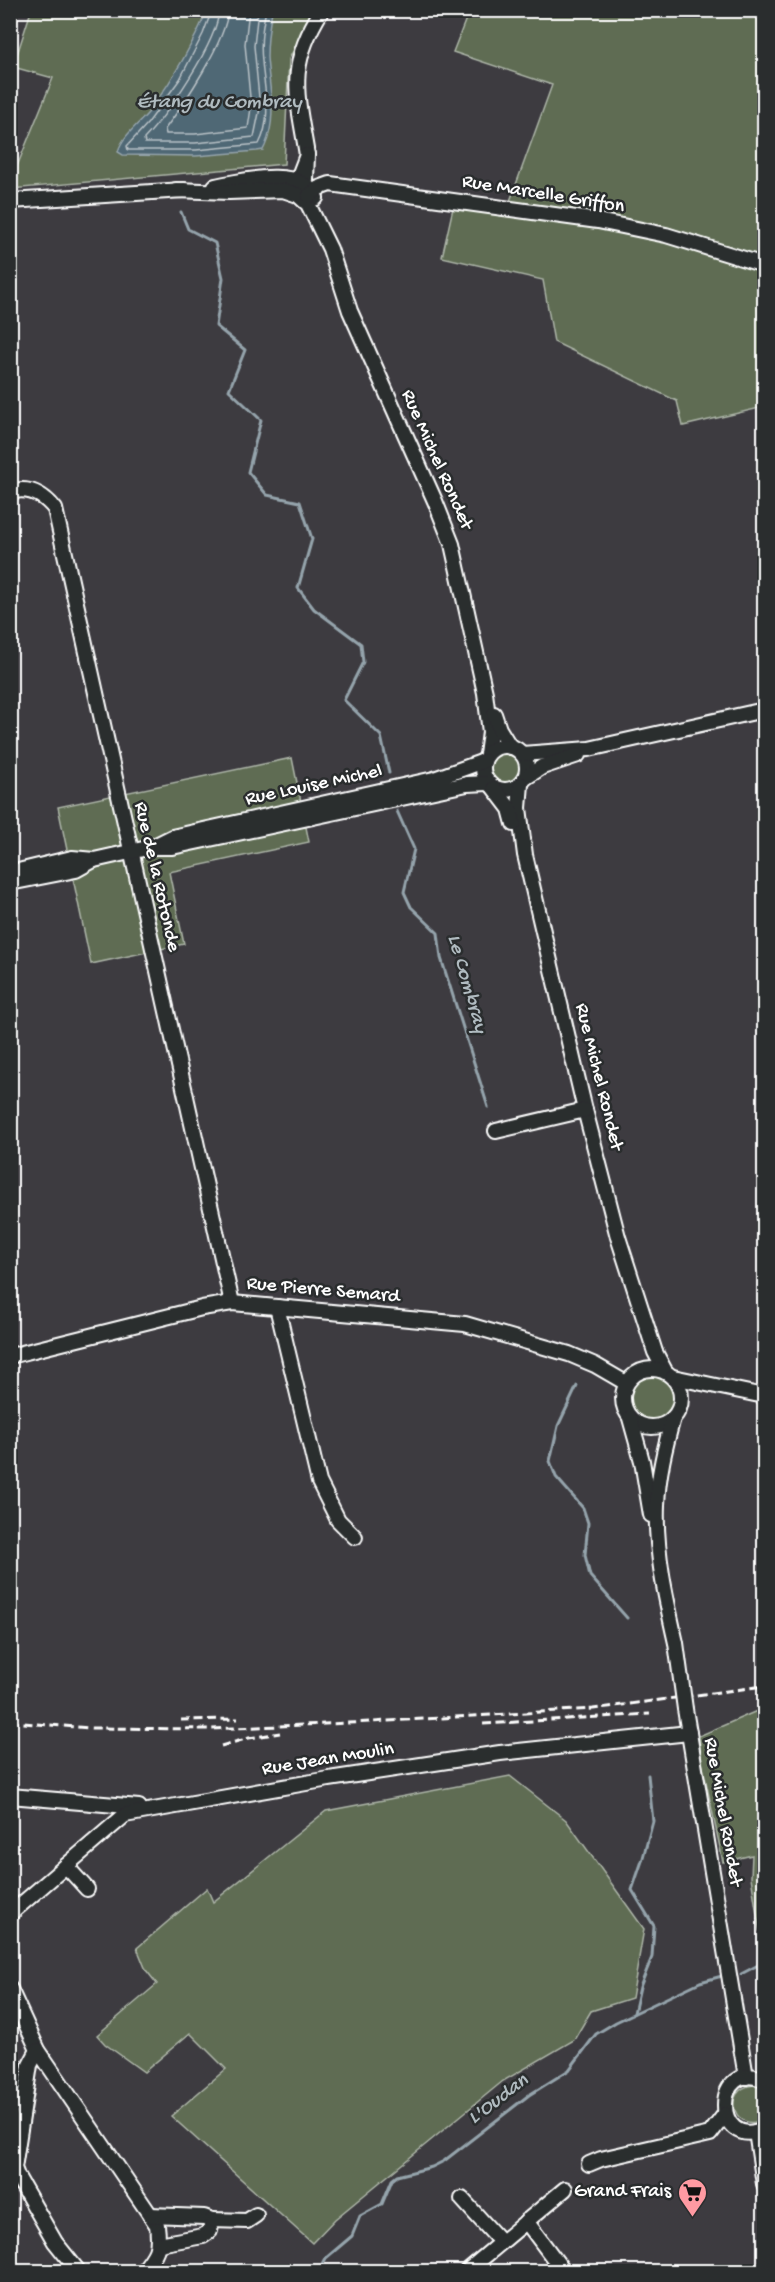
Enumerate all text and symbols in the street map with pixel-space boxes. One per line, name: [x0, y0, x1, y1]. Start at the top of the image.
water label: Étang du Combray: [136, 91, 303, 116]
street label: Rue Marcelle Griffon: [460, 171, 626, 219]
street label: Rue Michel Rondet: [395, 386, 478, 535]
street label: Rue Louise Michel: [244, 760, 384, 812]
street label: Rue de la Rotonde: [128, 800, 185, 955]
water label: Le Combray: [440, 932, 492, 1038]
street label: Rue Michel Rondet: [569, 1001, 628, 1155]
street label: Rue Pierre Semard: [246, 1273, 403, 1309]
street label: Rue Michel Rondet: [698, 1736, 747, 1890]
street label: Rue Jean Moulin: [260, 1738, 396, 1782]
water label: L'Oudan: [464, 2069, 535, 2131]
supermarket icon: Grand Frais: [676, 2176, 708, 2218]
place label: Grand Frais: [574, 2181, 672, 2204]

